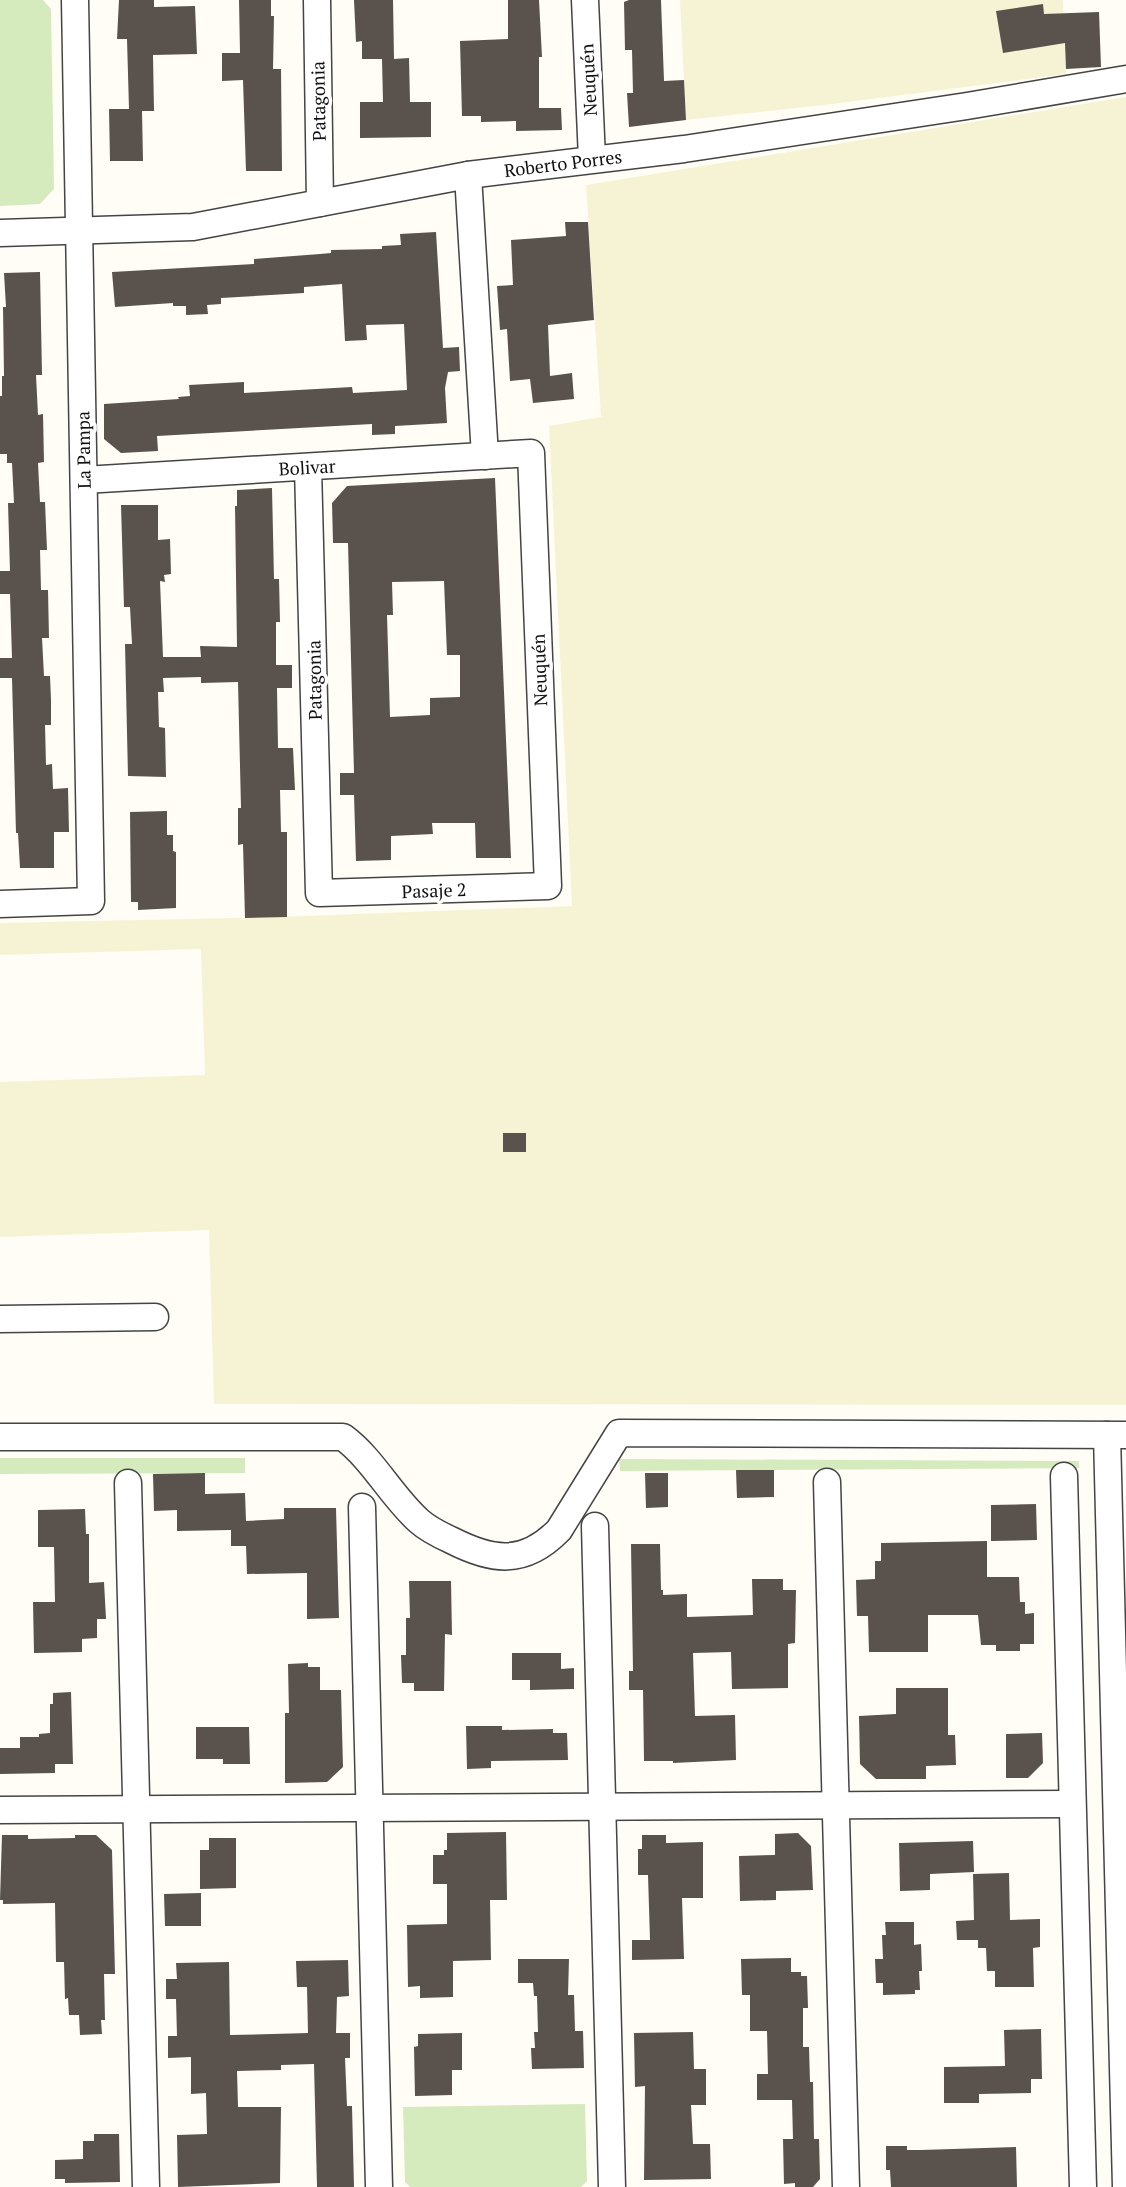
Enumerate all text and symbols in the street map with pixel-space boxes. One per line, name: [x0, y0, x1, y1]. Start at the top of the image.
street label: Neuquén: [574, 43, 602, 117]
street label: Patagonia: [305, 61, 331, 141]
street label: Roberto Porres: [503, 144, 623, 182]
street label: La Pampa: [70, 411, 96, 489]
street label: Bolivar: [278, 454, 336, 480]
street label: Neuquén: [526, 633, 552, 707]
street label: Patagonia: [301, 640, 327, 720]
street label: Pasaje 2: [401, 877, 467, 903]

